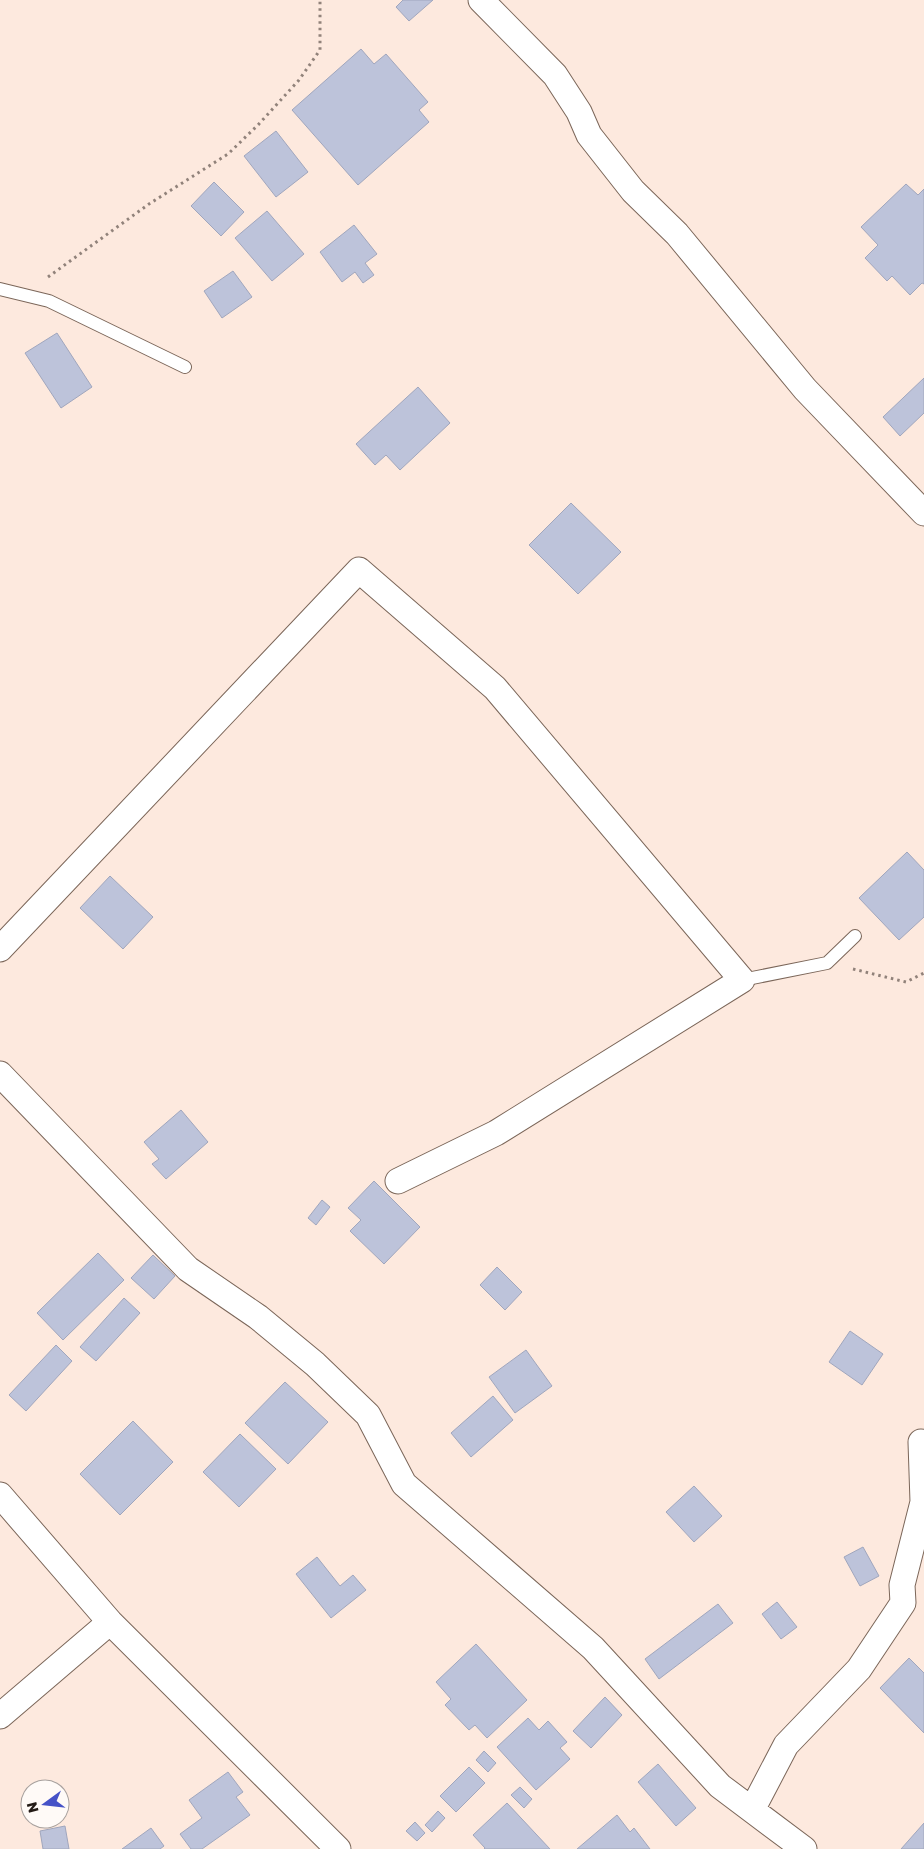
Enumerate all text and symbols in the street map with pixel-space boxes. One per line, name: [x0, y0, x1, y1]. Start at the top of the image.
north arrow: [20, 1779, 70, 1829]
text: N: [22, 1800, 42, 1815]

